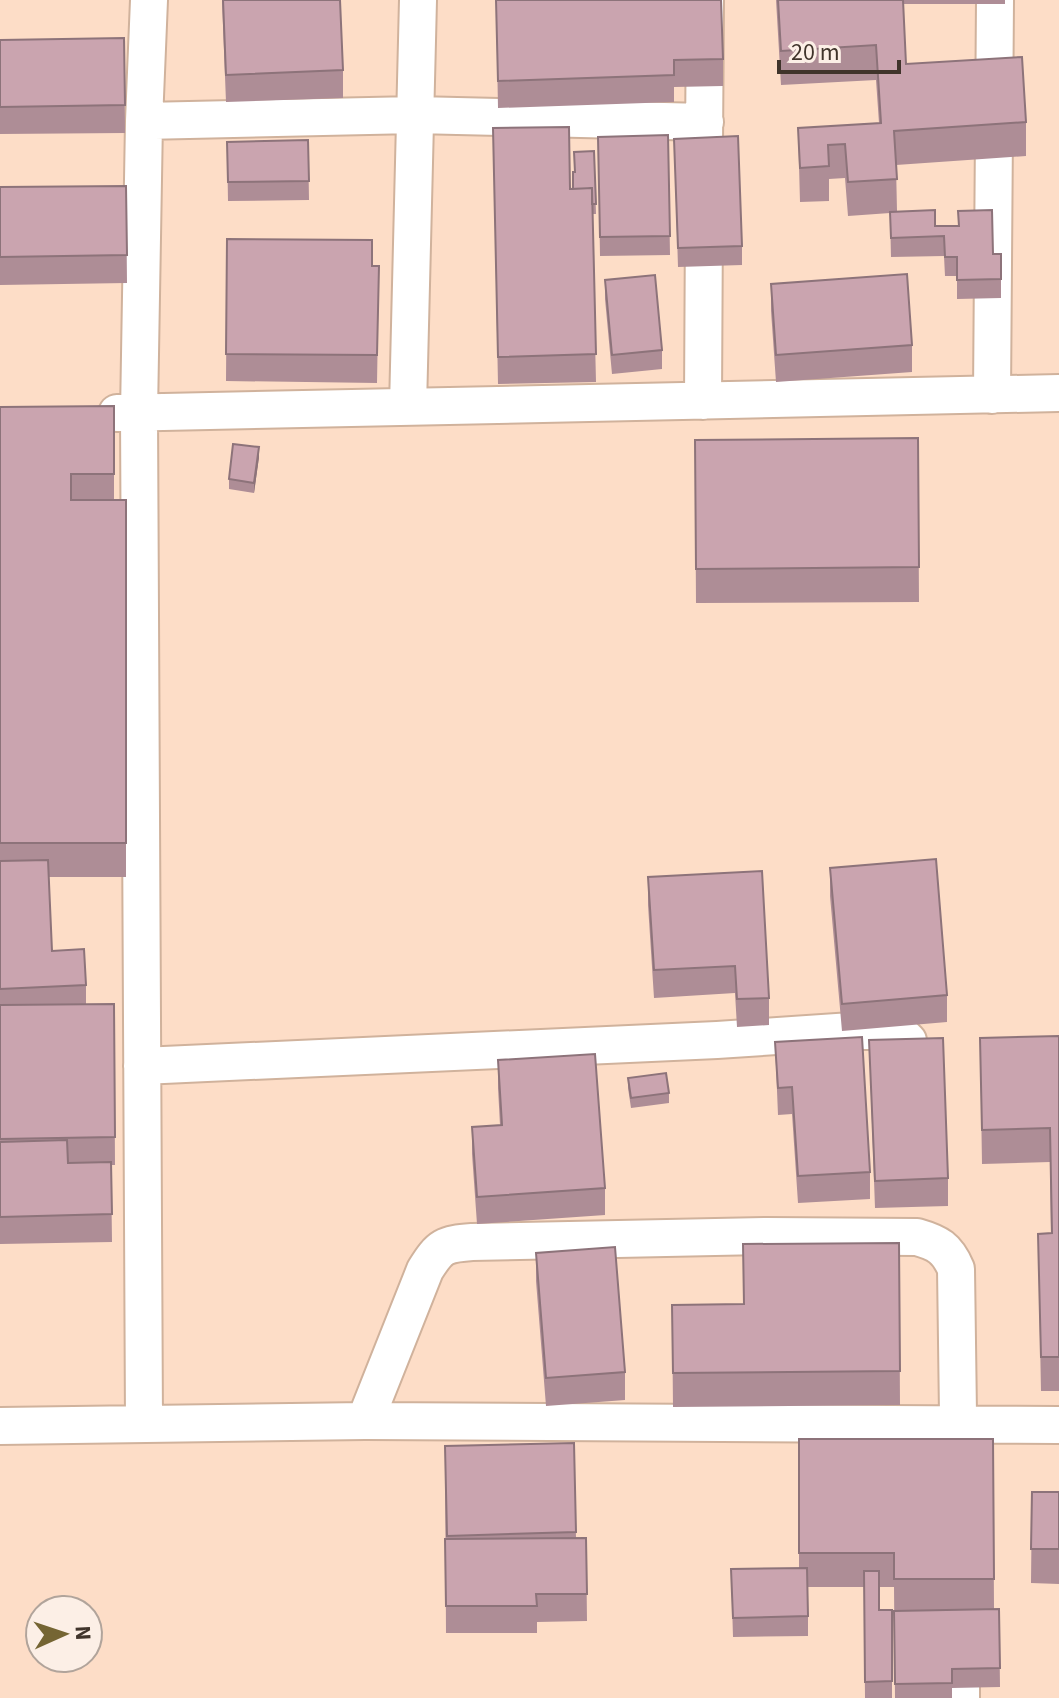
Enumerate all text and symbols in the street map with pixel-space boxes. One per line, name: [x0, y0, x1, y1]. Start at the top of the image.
scale bar: [779, 24, 899, 74]
text: 20 m: [791, 35, 840, 70]
north arrow: [24, 1594, 104, 1674]
text: N: [67, 1625, 99, 1641]

